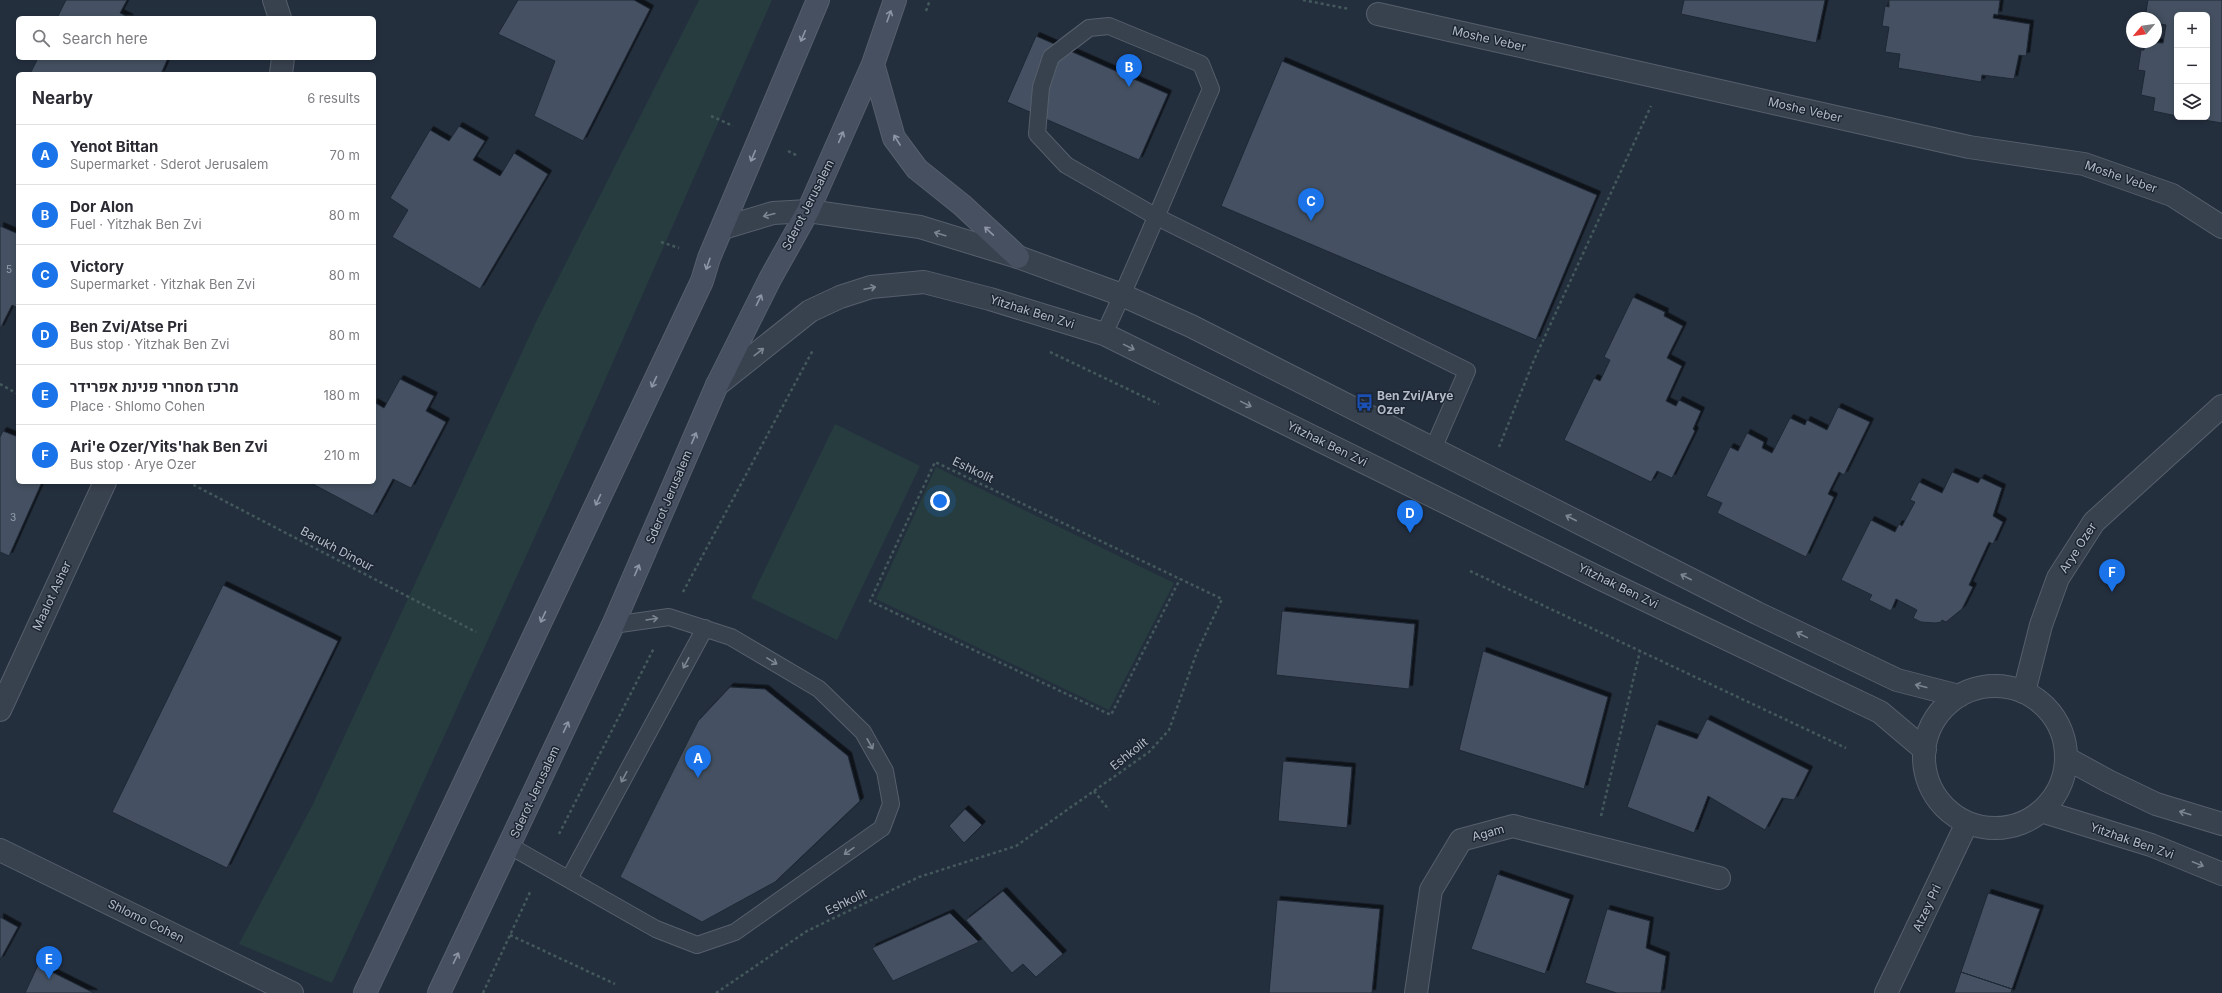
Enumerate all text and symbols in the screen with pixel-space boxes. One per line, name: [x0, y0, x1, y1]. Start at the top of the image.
one-way arrow: [886, 10, 893, 23]
north arrow: [2126, 12, 2162, 48]
map controls: [2174, 12, 2210, 120]
button: +: [2174, 12, 2210, 48]
search box: [16, 16, 376, 60]
street label: Moshe Veber: [1451, 23, 1528, 54]
icon: search: [30, 27, 52, 49]
text: Search here: [62, 29, 148, 48]
one-way arrow: [799, 30, 807, 42]
button: −: [2174, 48, 2210, 84]
pin: B: [1116, 54, 1142, 87]
button: layers: [2174, 84, 2210, 120]
text: Nearby: [32, 88, 93, 108]
text: 6 results: [307, 90, 360, 106]
street label: Moshe Veber: [1767, 94, 1844, 125]
one-way arrow: [838, 132, 845, 144]
one-way arrow: [892, 135, 901, 146]
text: Yenot Bittan: [70, 137, 158, 156]
text: A: [40, 147, 50, 163]
text: 70 m: [330, 147, 360, 163]
one-way arrow: [749, 150, 757, 162]
text: Supermarket · Sderot Jerusalem: [70, 156, 268, 172]
street label: Sderot Jerusalem: [778, 157, 837, 253]
street label: Moshe Veber: [2083, 157, 2160, 196]
pin: C: [1298, 188, 1324, 221]
text: Dor Alon: [70, 197, 134, 216]
text: B: [41, 207, 49, 223]
text: 80 m: [329, 207, 360, 223]
one-way arrow: [763, 212, 776, 219]
text: Fuel · Yitzhak Ben Zvi: [70, 216, 202, 232]
one-way arrow: [984, 226, 994, 235]
one-way arrow: [934, 229, 946, 237]
text: Victory: [70, 257, 124, 276]
one-way arrow: [703, 257, 711, 269]
house number: 5: [6, 263, 12, 275]
text: C: [40, 267, 50, 283]
text: 80 m: [329, 267, 360, 283]
text: Supermarket · Yitzhak Ben Zvi: [70, 276, 255, 292]
one-way arrow: [863, 284, 876, 292]
street label: Yitzhak Ben Zvi: [988, 292, 1076, 332]
one-way arrow: [756, 294, 763, 306]
text: Ben Zvi/Atse Pri: [70, 317, 187, 336]
text: D: [40, 327, 50, 343]
text: 80 m: [329, 327, 360, 343]
text: Bus stop · Yitzhak Ben Zvi: [70, 336, 229, 352]
one-way arrow: [1123, 344, 1135, 351]
one-way arrow: [753, 348, 764, 356]
one-way arrow: [650, 376, 657, 388]
text: מרכז מסחרי פנינת אפרידר: [70, 377, 239, 396]
text: E: [41, 387, 49, 403]
text: 180 m: [323, 387, 360, 403]
place label: Ben Zvi/Arye Ozer: [1377, 388, 1453, 417]
bus stop icon: Ben Zvi/Arye Ozer: [1354, 393, 1374, 413]
text: Place · Shlomo Cohen: [70, 398, 205, 414]
one-way arrow: [1240, 401, 1252, 408]
street label: Yitzhak Ben Zvi: [1285, 418, 1370, 470]
one-way arrow: [691, 433, 699, 445]
text: Ari'e Ozer/Yits'hak Ben Zvi: [70, 437, 268, 456]
text: F: [41, 447, 49, 463]
text: 210 m: [324, 447, 360, 463]
street label: Sderot Jerusalem: [642, 448, 695, 546]
street label: Eshkolit: [950, 453, 996, 486]
text: Bus stop · Arye Ozer: [70, 456, 196, 472]
your location: [930, 491, 950, 511]
one-way arrow: [594, 493, 601, 505]
pin: D: [1397, 500, 1423, 533]
house number: 3: [10, 511, 16, 523]
one-way arrow: [1565, 513, 1577, 521]
street label: Arye Ozer: [2056, 519, 2100, 576]
street label: Barukh Dinour: [298, 523, 377, 574]
street label: Maalot Asher: [29, 558, 74, 633]
pin: F: [2099, 559, 2125, 592]
street label: Yitzhak Ben Zvi: [1576, 560, 1661, 612]
one-way arrow: [634, 565, 641, 577]
one-way arrow: [1680, 573, 1692, 580]
one-way arrow: [539, 611, 546, 623]
one-way arrow: [645, 615, 658, 623]
one-way arrow: [1797, 631, 1809, 638]
one-way arrow: [682, 656, 689, 668]
one-way arrow: [766, 658, 778, 666]
one-way arrow: [1915, 682, 1928, 690]
one-way arrow: [563, 721, 570, 733]
street label: Eshkolit: [1107, 734, 1151, 773]
one-way arrow: [866, 737, 874, 749]
street label: Sderot Jerusalem: [507, 743, 562, 840]
pin: A: [685, 745, 711, 778]
one-way arrow: [620, 771, 628, 783]
one-way arrow: [2178, 809, 2191, 816]
street label: Yitzhak Ben Zvi: [2088, 819, 2176, 862]
street label: Agam: [1470, 821, 1506, 844]
one-way arrow: [844, 847, 855, 855]
one-way arrow: [2191, 861, 2203, 868]
street label: Atzey Pri: [1909, 882, 1944, 934]
street label: Eshkolit: [823, 885, 869, 918]
street label: Shlomo Cohen: [106, 896, 187, 946]
pin: E: [36, 946, 62, 979]
one-way arrow: [453, 952, 460, 964]

